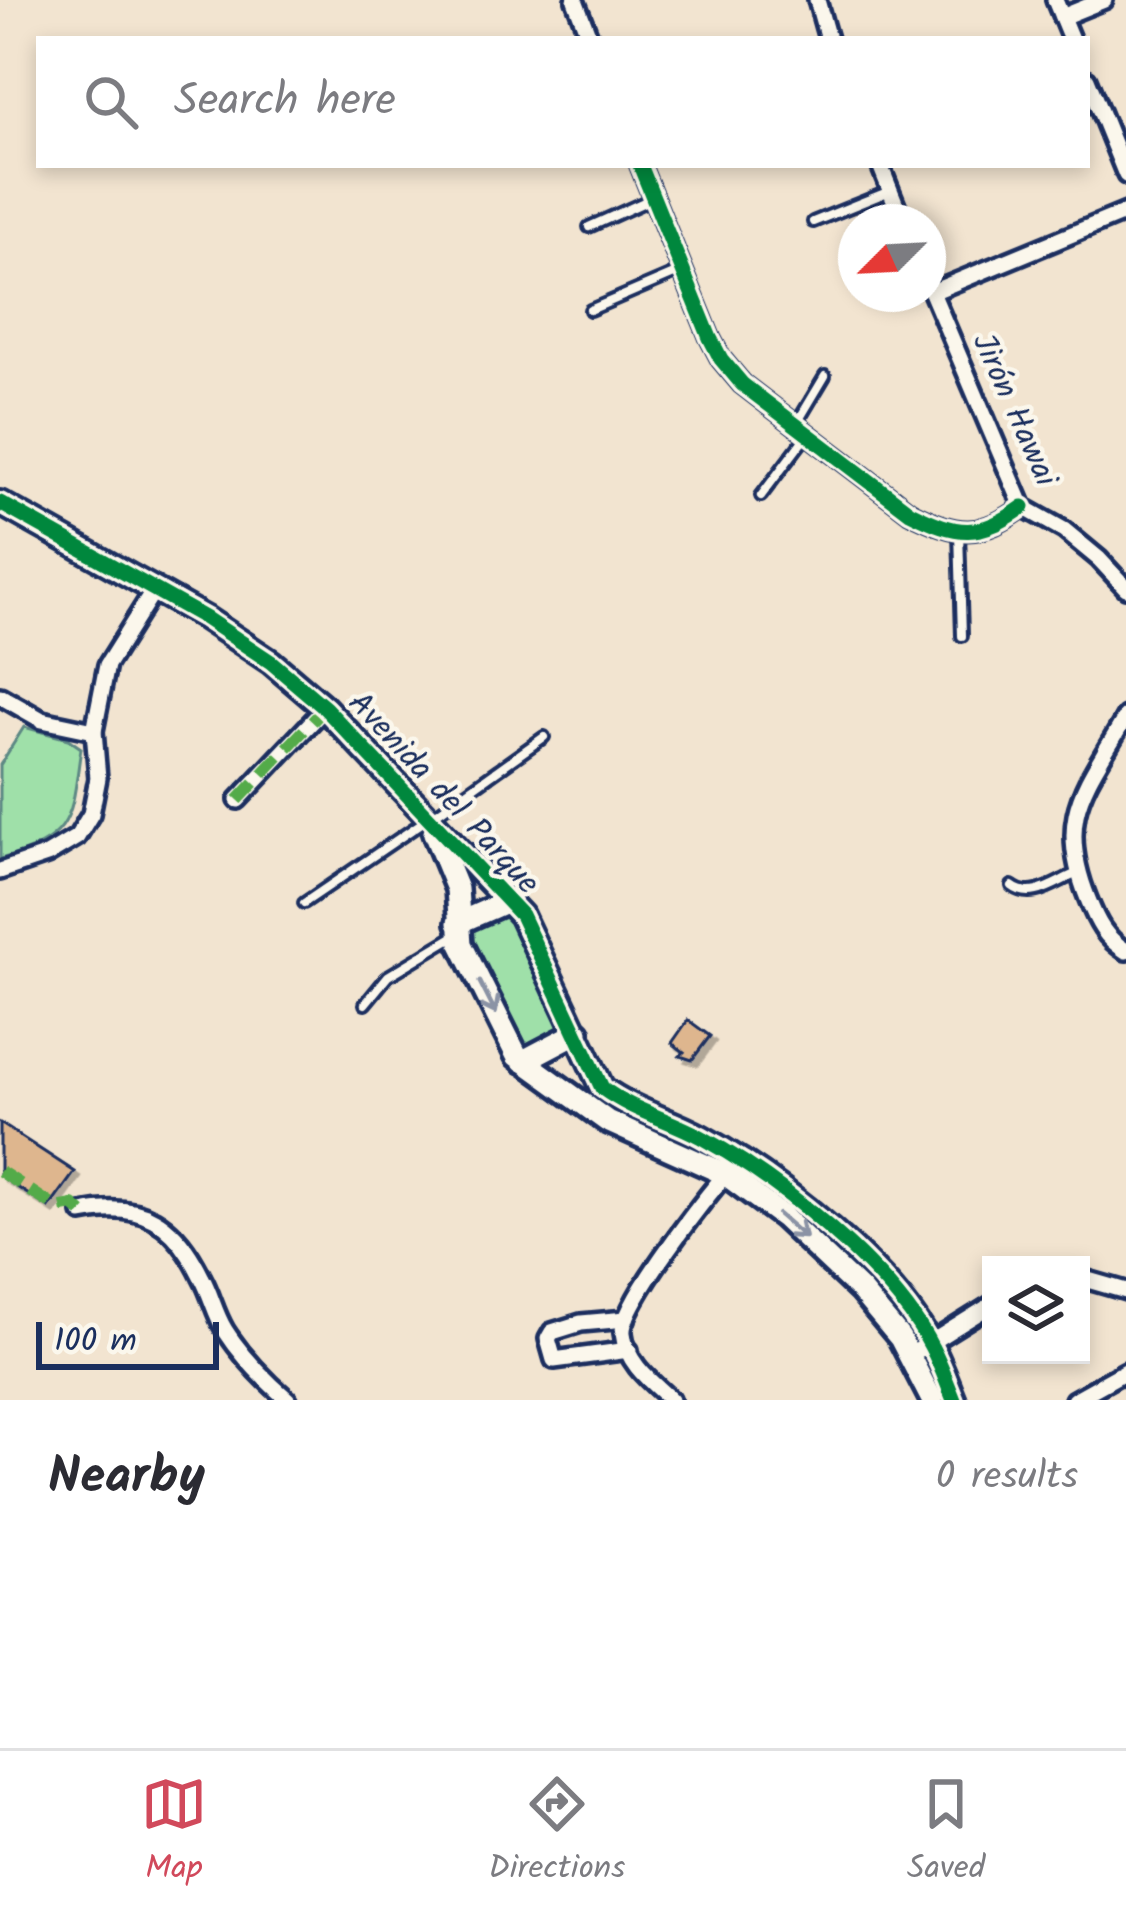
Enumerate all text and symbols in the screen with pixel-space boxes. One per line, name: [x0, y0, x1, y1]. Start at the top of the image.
search box: [36, 36, 1090, 168]
text: Search here: [174, 66, 396, 138]
icon: search: [78, 69, 144, 135]
north arrow: [838, 204, 946, 312]
street label: Jirón Hawai: [955, 325, 1071, 497]
street label: Avenida del Parque: [333, 680, 552, 909]
one-way arrow: [478, 980, 500, 1016]
one-way arrow: [777, 1211, 807, 1239]
map controls: [982, 1256, 1090, 1364]
button: layers: [982, 1256, 1090, 1364]
scale bar: [36, 1316, 219, 1369]
text: 100 m: [54, 1316, 137, 1369]
text: Nearby: [48, 1438, 205, 1519]
text: 0 results: [936, 1447, 1078, 1509]
tab: Map: [141, 1771, 207, 1896]
tab: Directions: [488, 1771, 625, 1896]
tab: Saved: [907, 1771, 985, 1896]

